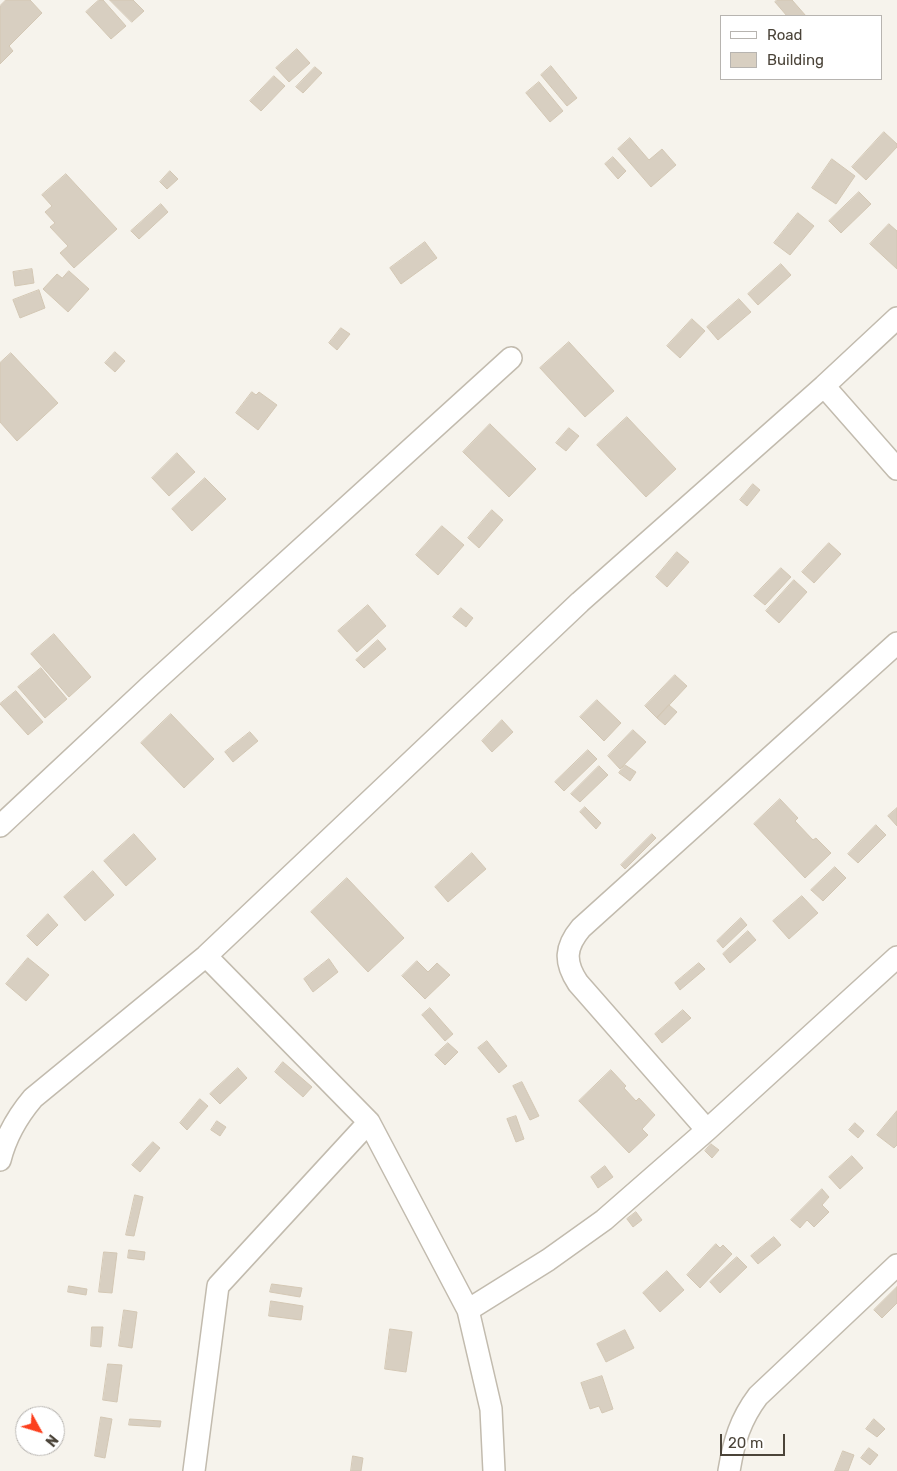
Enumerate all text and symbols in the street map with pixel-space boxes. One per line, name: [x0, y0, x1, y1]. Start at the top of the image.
legend: [720, 15, 882, 80]
text: Road: [767, 26, 803, 44]
text: Building: [767, 51, 824, 69]
north arrow: [15, 1406, 65, 1456]
scale bar: [722, 1424, 787, 1456]
text: N: [41, 1431, 61, 1449]
text: 20 m: [728, 1434, 763, 1452]

